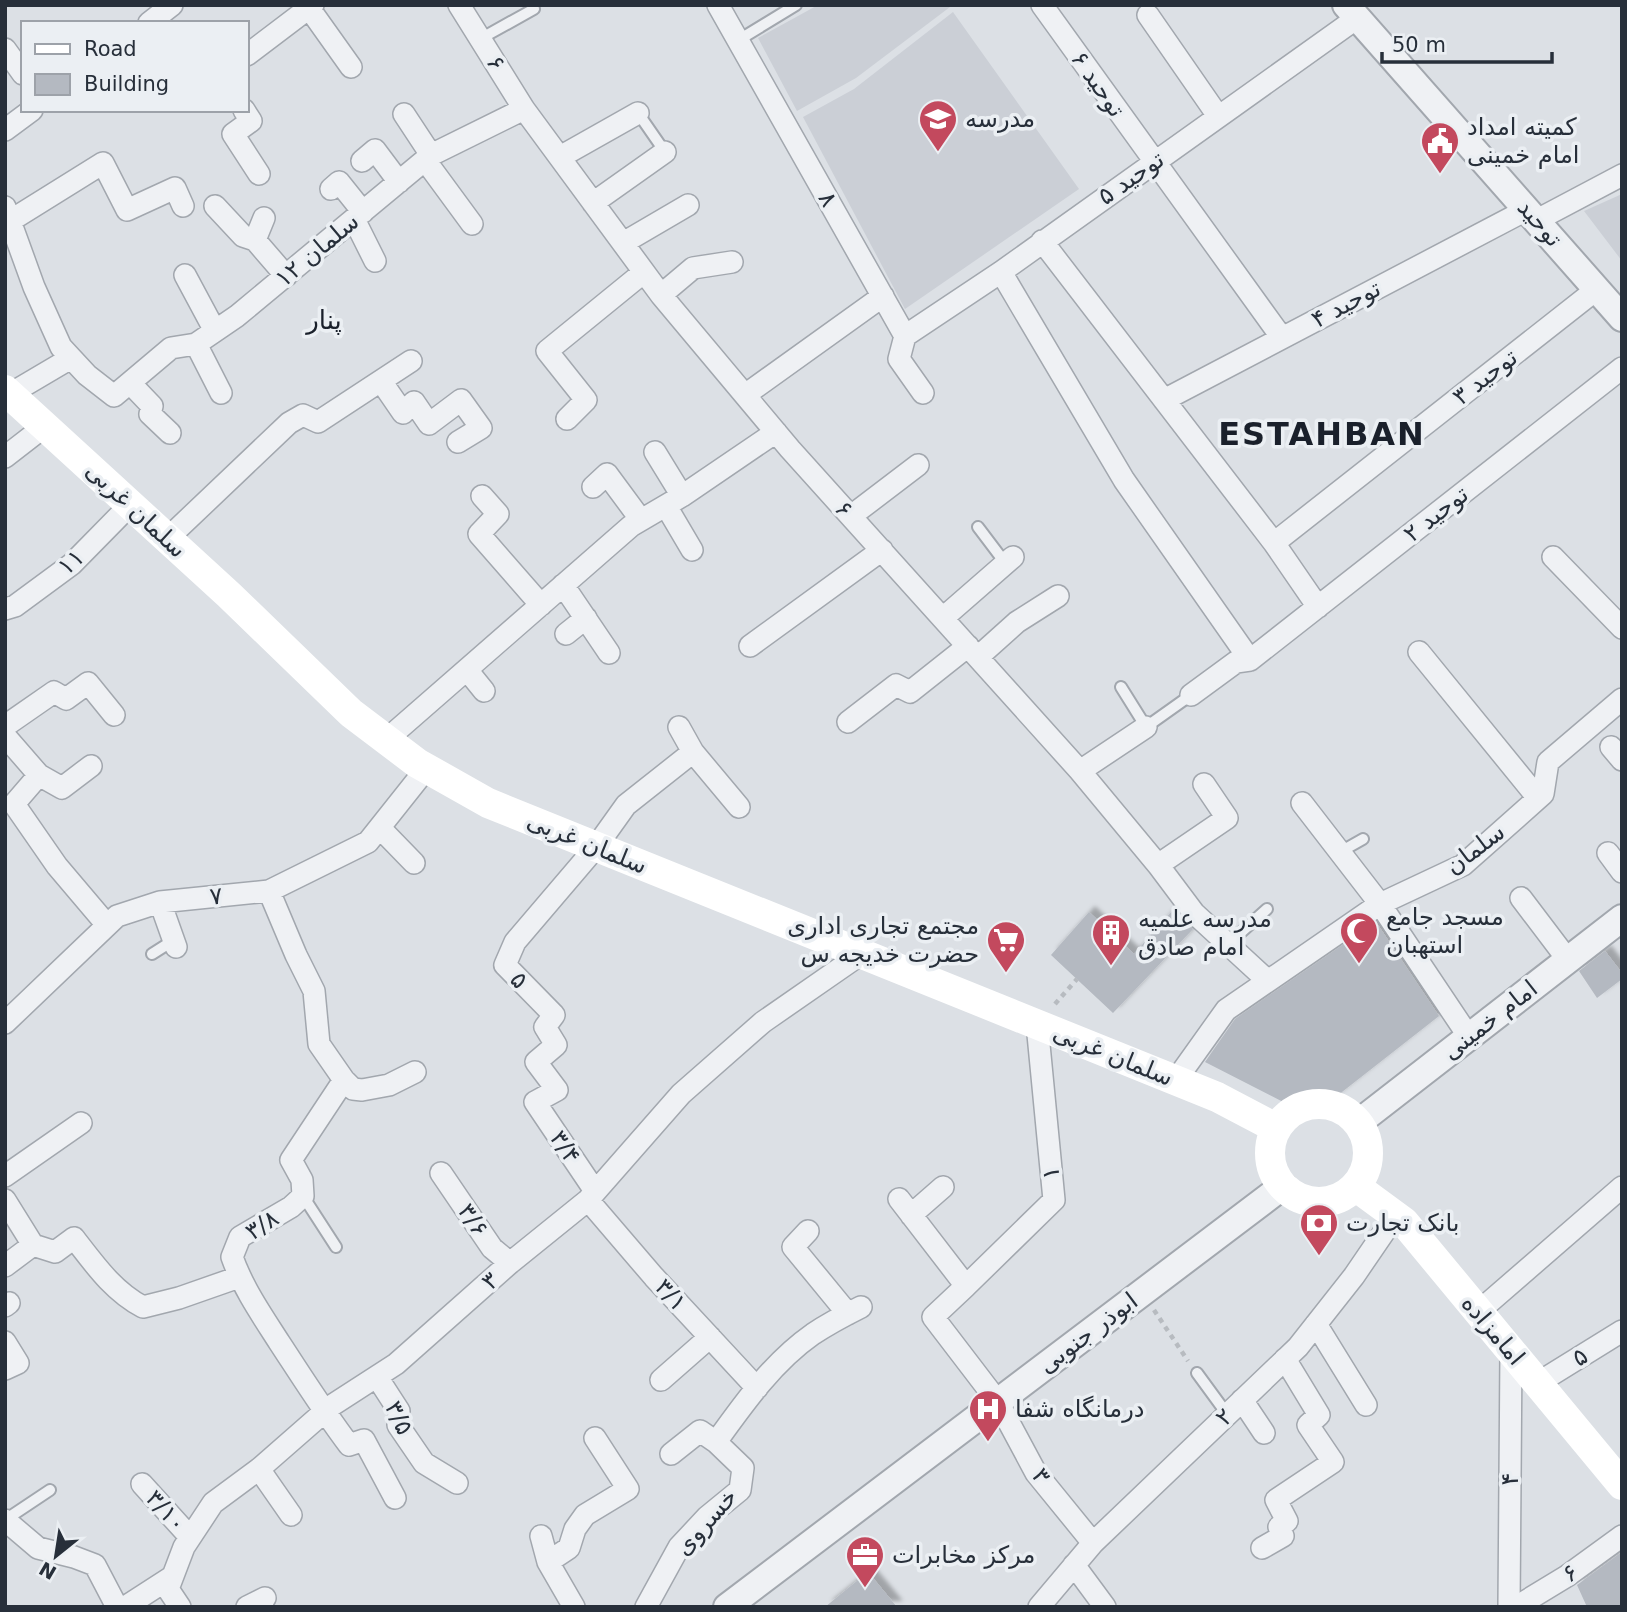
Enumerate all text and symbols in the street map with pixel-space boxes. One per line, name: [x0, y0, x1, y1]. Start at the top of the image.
legend: [21, 21, 248, 112]
scale bar: [1382, 21, 1552, 65]
text: 50 m: [1392, 33, 1446, 57]
text: Road: [84, 37, 137, 61]
street label: توحید ۶: [1065, 46, 1131, 122]
street label: ۶: [481, 50, 511, 76]
text: Building: [84, 72, 169, 96]
school or university icon: مدرسه: [917, 98, 959, 153]
place label: مدرسه: [965, 105, 1035, 133]
place label: کمیته امداد امام خمینی: [1467, 113, 1580, 169]
public building icon: کمیته امداد امام خمینی: [1419, 120, 1461, 175]
street label: توحید ۵: [1093, 145, 1169, 211]
street label: ۸: [813, 186, 843, 212]
street label: توحید: [1512, 194, 1568, 252]
street label: سلمان ۱۲: [270, 207, 364, 293]
street label: توحید ۴: [1307, 274, 1385, 334]
district label: پنار: [304, 305, 342, 335]
street label: توحید ۳: [1447, 343, 1523, 411]
district label: ESTAHBAN: [1218, 415, 1426, 453]
street label: سلمان غربی: [80, 456, 192, 564]
street label: توحید ۲: [1398, 480, 1474, 548]
street label: ۶: [829, 495, 859, 523]
street label: ۱۱: [52, 543, 90, 581]
street label: سلمان غربی: [523, 806, 651, 880]
street label: سلمان: [1440, 818, 1510, 880]
street label: ۷: [208, 881, 224, 911]
place label: مسجد جامع استهبان: [1386, 903, 1504, 959]
place label: مدرسه علمیه امام صادق: [1138, 905, 1272, 961]
mosque icon: مسجد جامع استهبان: [1338, 910, 1380, 965]
place label: مجتمع تجاری اداری حضرت خدیجه س: [787, 912, 979, 968]
building icon: مدرسه علمیه امام صادق: [1090, 912, 1132, 967]
supermarket icon: مجتمع تجاری اداری حضرت خدیجه س: [985, 919, 1027, 974]
street label: ۵: [504, 966, 534, 994]
street label: امام خمینی: [1437, 974, 1543, 1066]
street label: سلمان غربی: [1049, 1018, 1177, 1092]
street label: ۳/۴: [544, 1125, 586, 1169]
street label: ۱: [1036, 1165, 1066, 1181]
street label: ۳/۶: [452, 1198, 494, 1242]
bank icon: بانک تجارت: [1298, 1202, 1340, 1257]
street label: ۳/۸: [240, 1204, 284, 1246]
place label: بانک تجارت: [1346, 1209, 1459, 1237]
street label: ۳: [476, 1266, 504, 1296]
street label: ۳/۱: [649, 1273, 693, 1317]
street label: ابوذر جنوبی: [1033, 1287, 1143, 1379]
street label: امامزاده: [1456, 1289, 1530, 1371]
street label: ۵: [1567, 1342, 1593, 1372]
hospital icon: درمانگاه شفا: [967, 1388, 1009, 1443]
place label: درمانگاه شفا: [1015, 1395, 1144, 1423]
street label: ۳/۵: [379, 1397, 419, 1439]
street label: ۲: [1210, 1402, 1238, 1432]
street label: ۳: [1026, 1463, 1056, 1489]
street label: ۴: [1496, 1473, 1524, 1485]
street label: خسروی: [669, 1483, 743, 1561]
street label: ۳/۱۰: [140, 1484, 192, 1538]
north arrow: [21, 1521, 91, 1591]
office icon: مرکز مخابرات: [844, 1534, 886, 1589]
place label: مرکز مخابرات: [892, 1541, 1035, 1569]
text: N: [35, 1557, 60, 1584]
street label: ۶: [1557, 1558, 1583, 1588]

